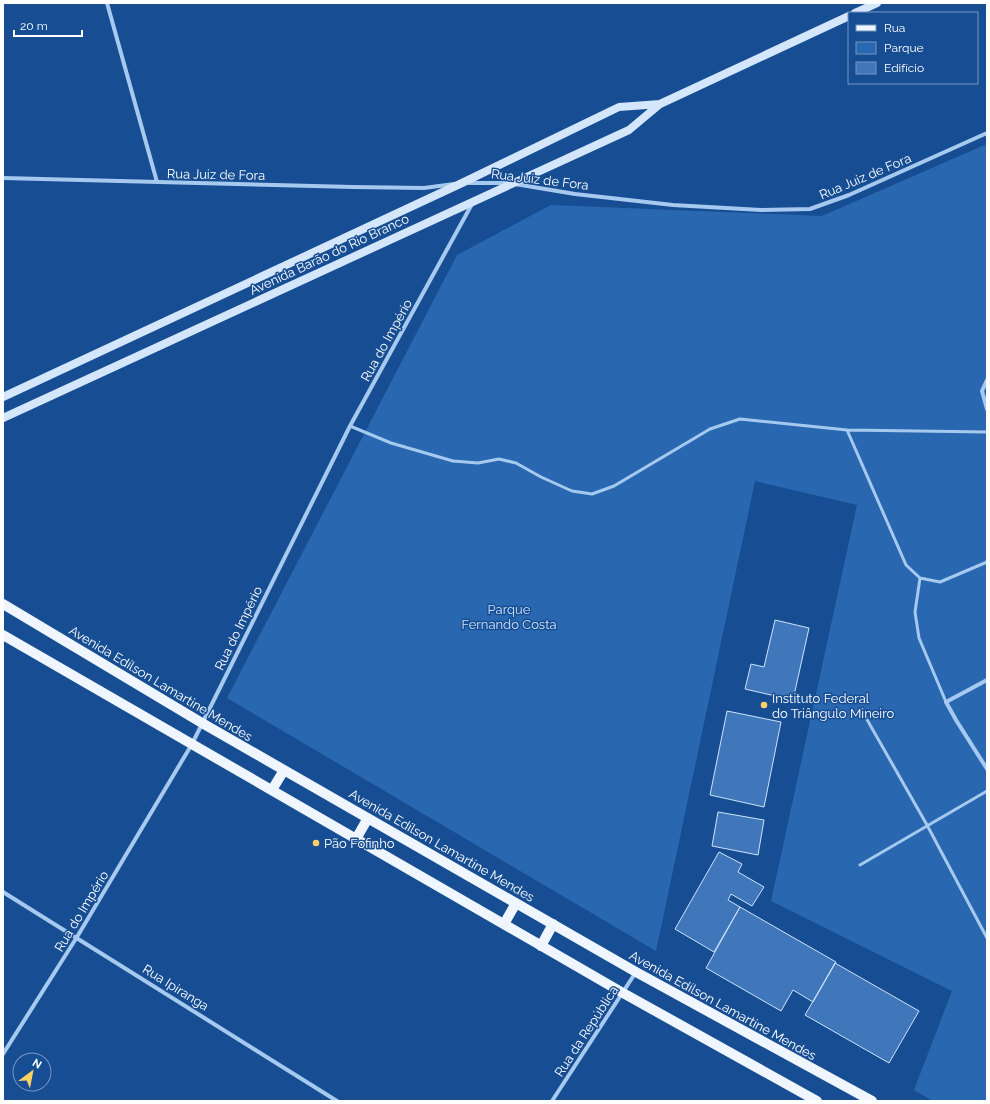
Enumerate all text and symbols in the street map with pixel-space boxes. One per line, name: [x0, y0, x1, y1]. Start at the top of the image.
scale bar: [14, 12, 82, 38]
legend: [848, 12, 978, 84]
text: 20 m: [20, 19, 48, 33]
text: Rua: [884, 21, 905, 35]
text: Parque: [884, 41, 924, 55]
text: Edifício: [884, 61, 924, 75]
street label: Rua Juiz de Fora: [817, 150, 913, 203]
street label: Rua Juiz de Fora: [167, 166, 265, 183]
street label: Rua Juiz de Fora: [490, 166, 590, 193]
street label: Avenida Barão do Rio Branco: [247, 211, 412, 298]
street label: Rua do Império: [358, 296, 415, 384]
street label: Rua do Império: [212, 584, 265, 673]
park label: Parque Fernando Costa: [461, 602, 557, 632]
street label: Avenida Edílson Lamartine Mendes: [66, 623, 255, 744]
place label: Instituto Federal do Triângulo Mineiro: [772, 691, 895, 721]
marker: Instituto Federal do Triângulo Mineiro: [759, 700, 769, 710]
street label: Avenida Edílson Lamartine Mendes: [347, 786, 537, 905]
place label: Pão Fofinho: [324, 836, 395, 851]
marker: Pão Fofinho: [311, 838, 321, 848]
street label: Rua do Império: [51, 868, 112, 954]
street label: Avenida Edílson Lamartine Mendes: [627, 948, 819, 1063]
street label: Rua Ipiranga: [140, 961, 211, 1014]
street label: Rua da República: [551, 983, 621, 1079]
north arrow: [12, 1052, 52, 1092]
text: N: [30, 1056, 44, 1072]

